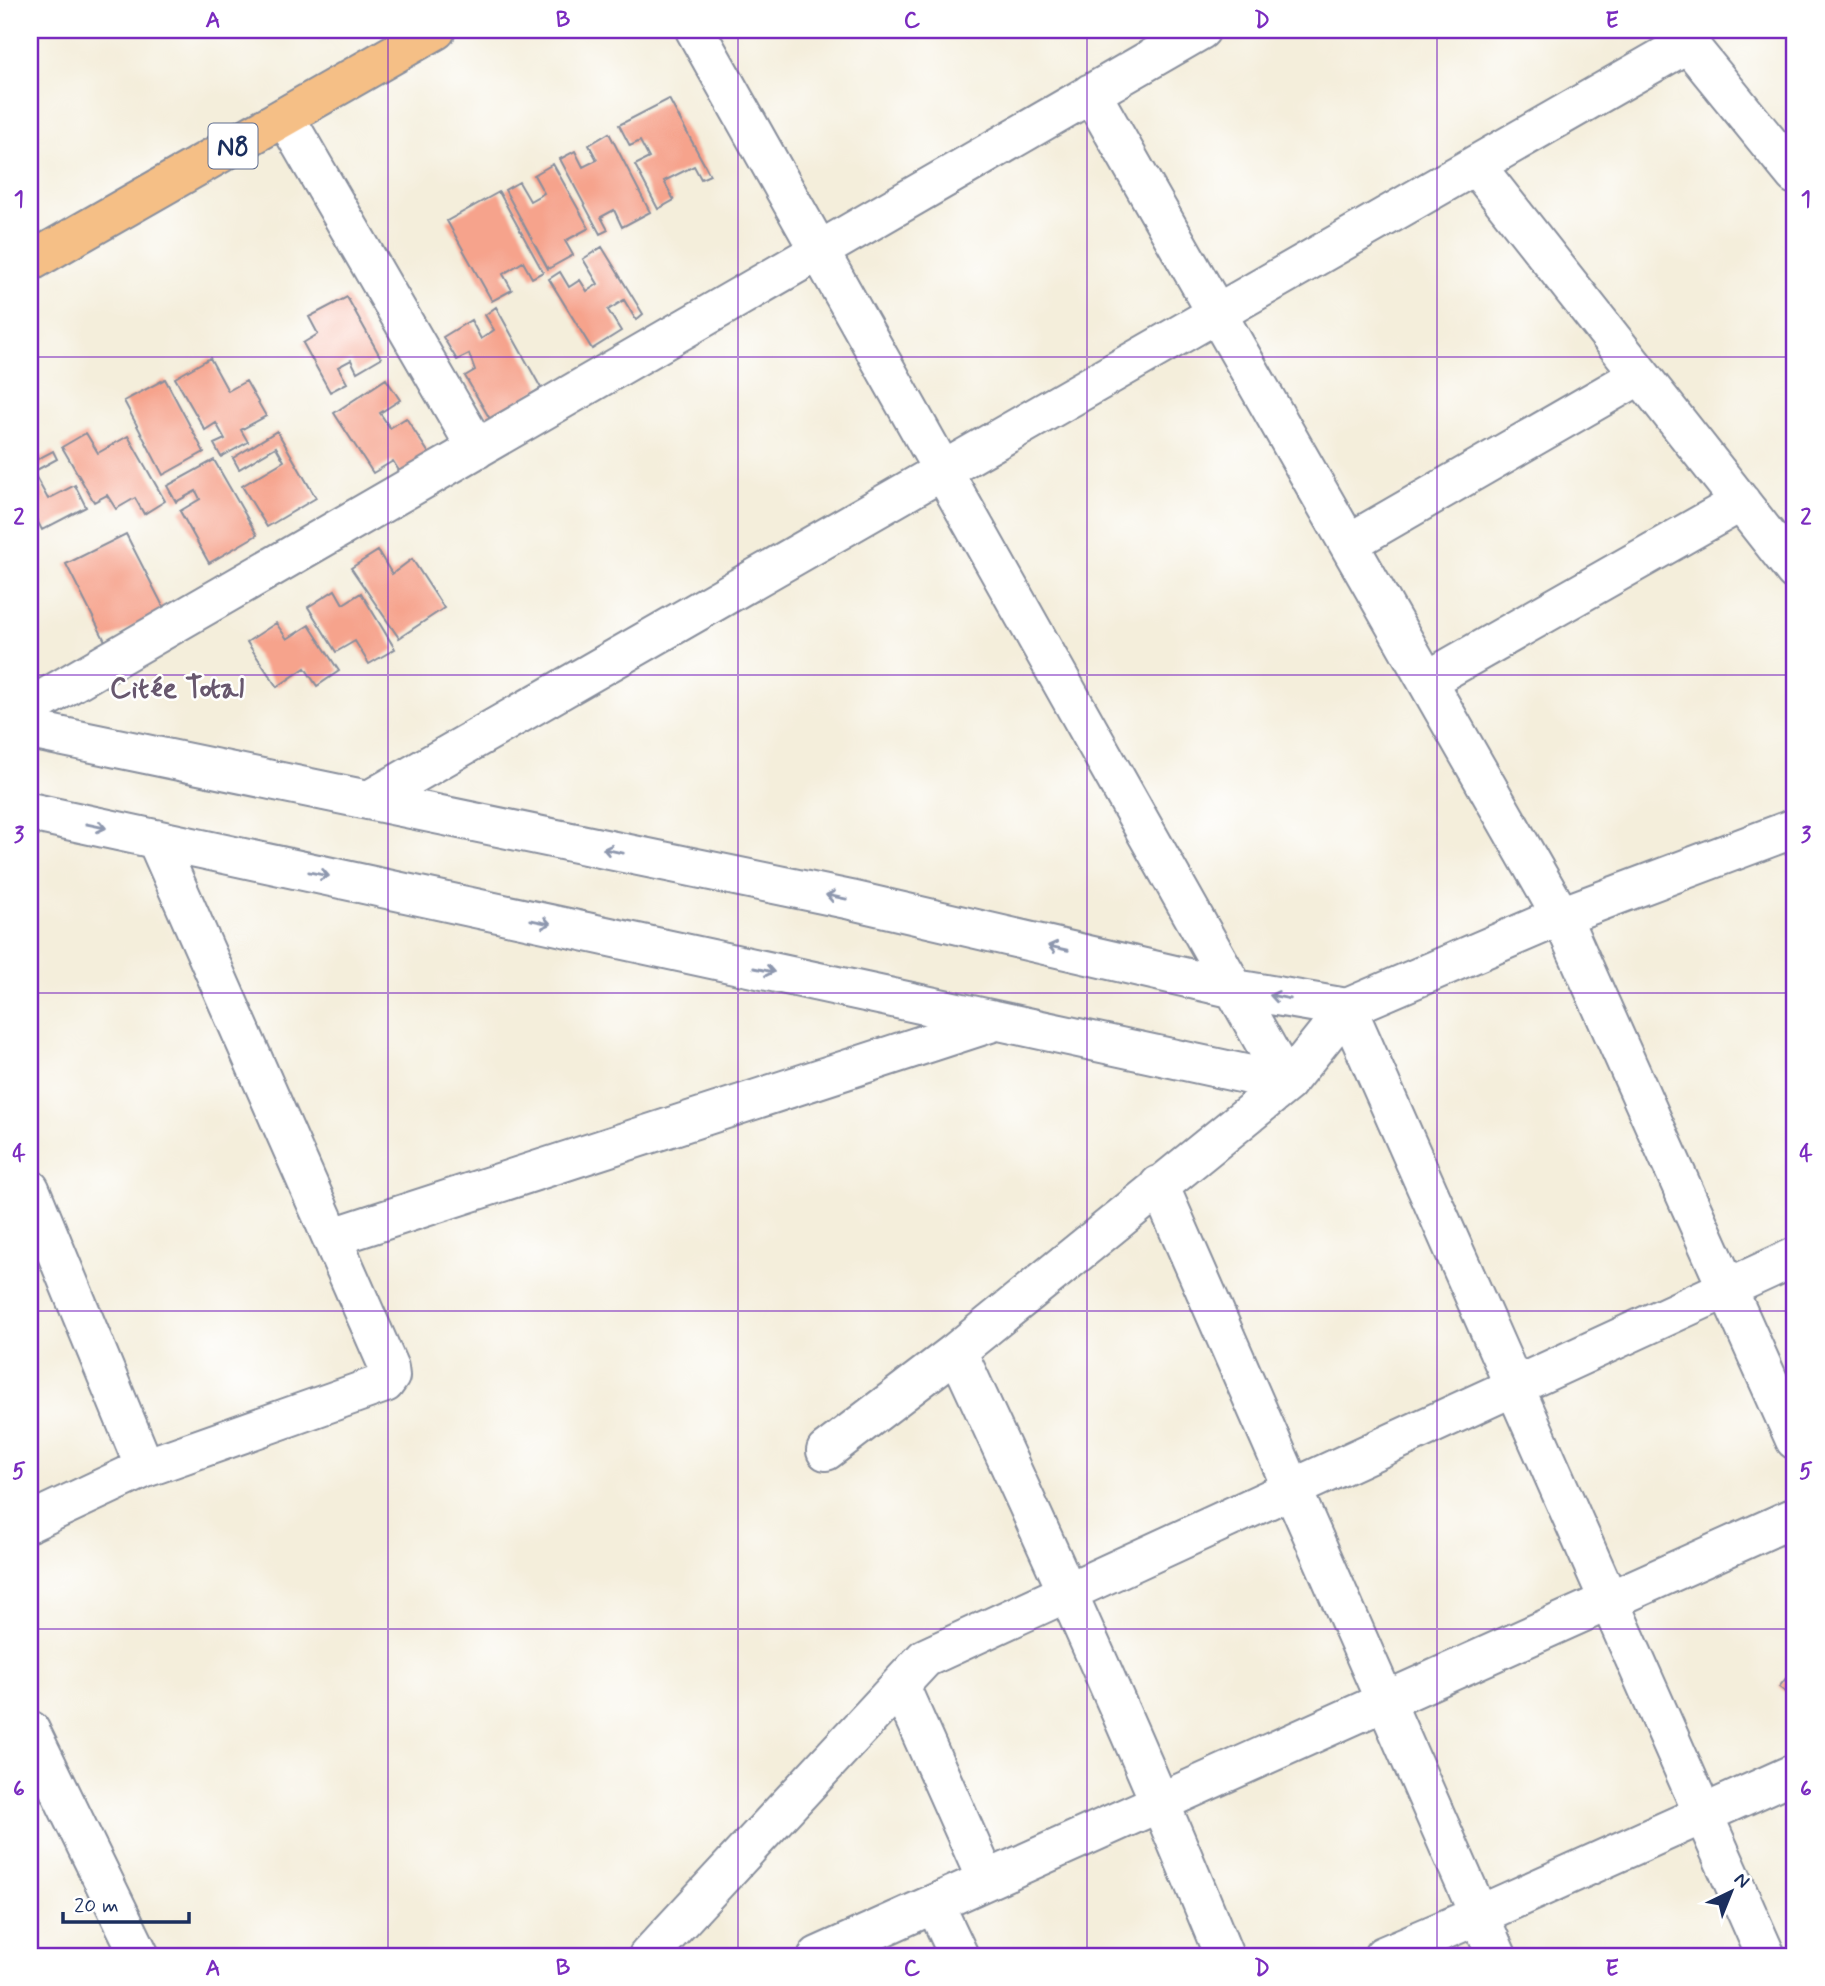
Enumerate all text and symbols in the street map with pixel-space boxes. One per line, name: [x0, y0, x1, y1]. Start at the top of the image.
text: A: [205, 6, 221, 36]
text: B: [556, 6, 571, 36]
text: C: [904, 6, 921, 36]
text: D: [1254, 6, 1270, 36]
text: E: [1605, 6, 1619, 36]
road number: N8: [208, 124, 258, 168]
text: 1: [14, 185, 24, 215]
text: 1: [1801, 185, 1811, 215]
text: 2: [13, 503, 25, 533]
text: 2: [1800, 503, 1812, 533]
district label: Citée Total: [110, 669, 244, 708]
text: 3: [14, 821, 25, 851]
one-way arrow: [85, 821, 107, 834]
text: 3: [1801, 821, 1812, 851]
one-way arrow: [602, 844, 625, 858]
one-way arrow: [307, 868, 330, 882]
one-way arrow: [825, 890, 848, 904]
one-way arrow: [529, 916, 552, 929]
one-way arrow: [1047, 941, 1070, 954]
one-way arrow: [752, 963, 775, 977]
one-way arrow: [1269, 990, 1292, 1003]
text: 4: [12, 1139, 26, 1169]
text: 4: [1799, 1139, 1813, 1169]
text: 5: [12, 1457, 26, 1487]
text: 5: [1799, 1457, 1813, 1487]
text: 6: [13, 1775, 25, 1805]
text: 6: [1800, 1775, 1812, 1805]
north arrow: [1696, 1856, 1766, 1926]
text: N: [1728, 1867, 1755, 1894]
scale bar: [63, 1881, 189, 1925]
text: 20 m: [74, 1892, 119, 1920]
text: A: [205, 1954, 221, 1984]
text: B: [556, 1954, 571, 1984]
text: C: [904, 1954, 921, 1984]
text: D: [1254, 1954, 1270, 1984]
text: E: [1605, 1954, 1619, 1984]

